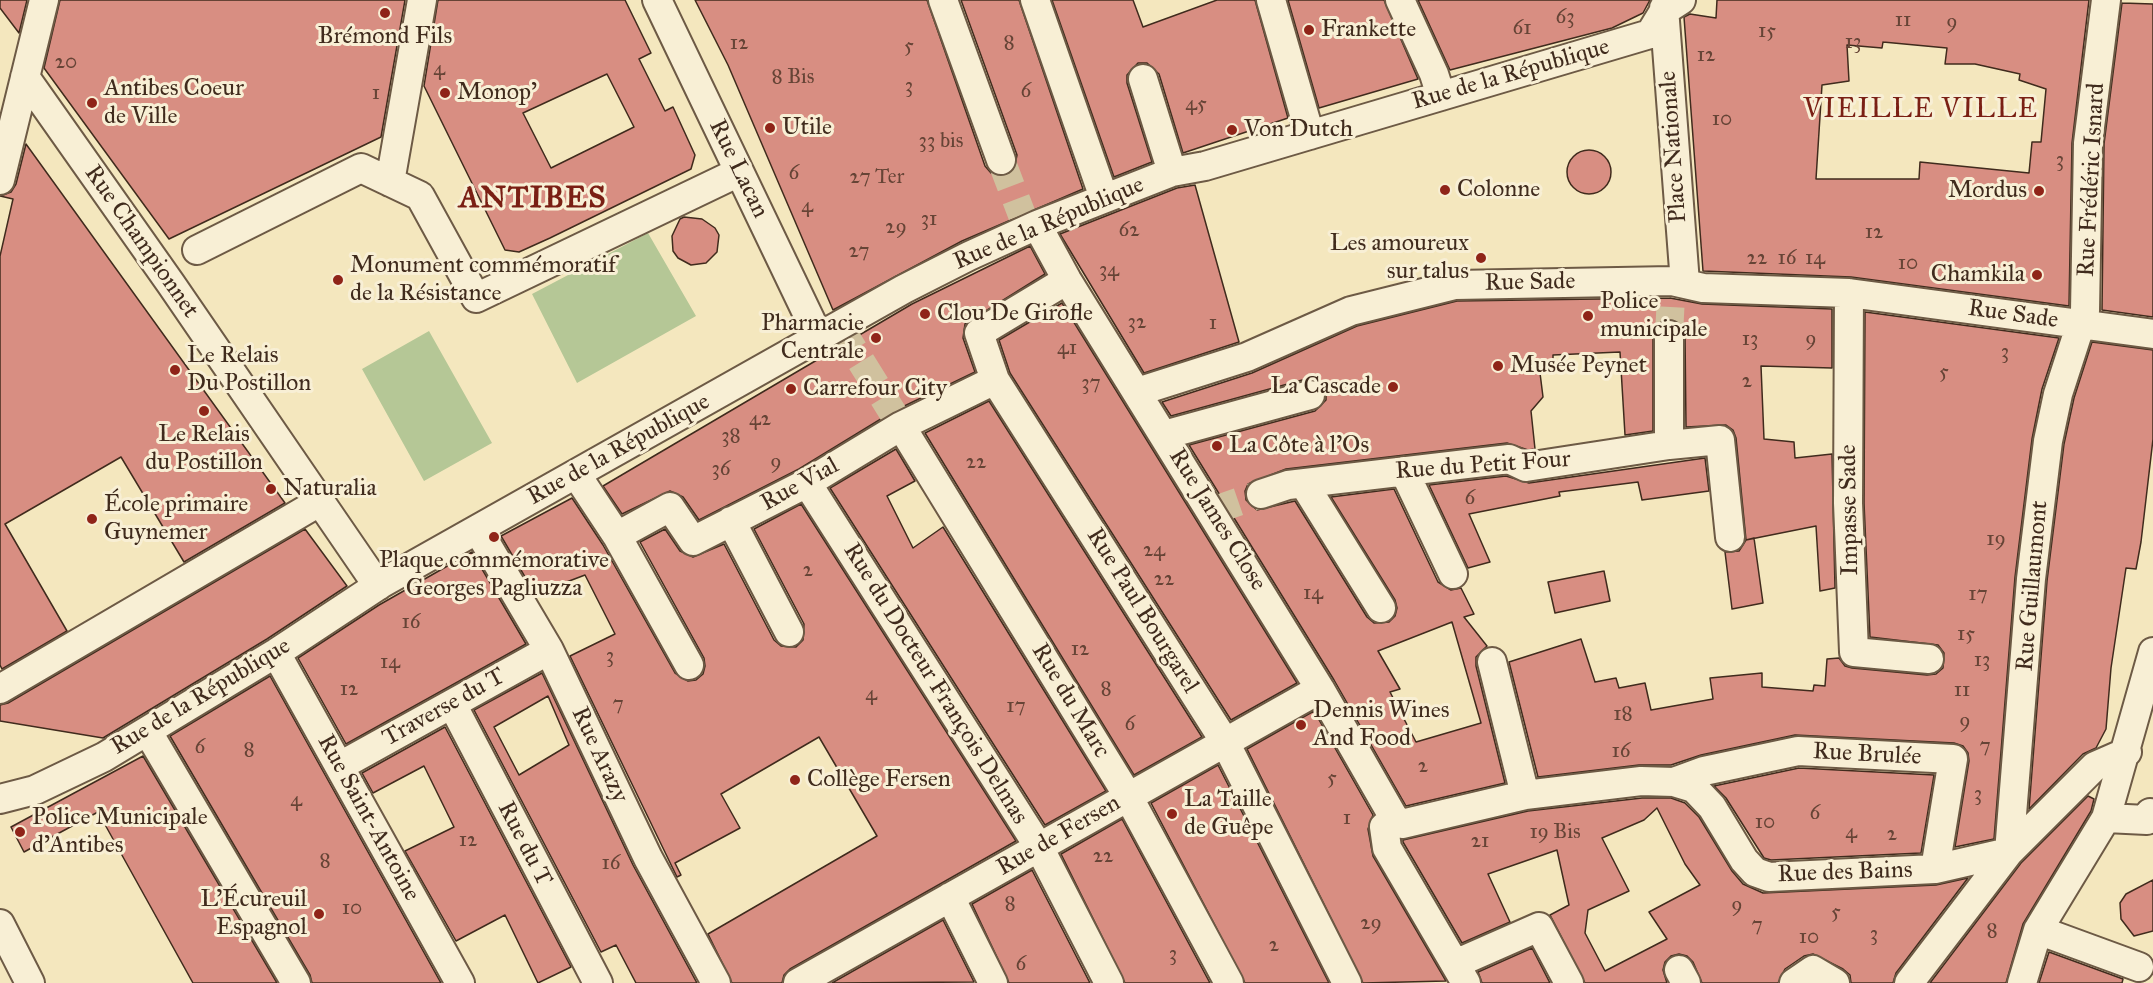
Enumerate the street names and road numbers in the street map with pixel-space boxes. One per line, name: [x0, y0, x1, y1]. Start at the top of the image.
street label: Rue de la République: [1409, 33, 1613, 117]
street label: Place Nationale: [1654, 70, 1694, 224]
street label: Rue Frédéric Isnard: [2073, 82, 2111, 278]
street label: Rue Lacan: [702, 115, 774, 223]
street label: Rue Championnet: [78, 160, 204, 324]
street label: Rue de la République: [950, 171, 1148, 277]
street label: Rue Sade: [1484, 268, 1576, 298]
street label: Rue Sade: [1966, 294, 2060, 336]
street label: Rue de la République: [523, 388, 715, 512]
street label: Rue James Close: [1162, 444, 1272, 596]
street label: Impasse Sade: [1834, 444, 1866, 576]
street label: Rue du Petit Four: [1394, 446, 1572, 486]
street label: Rue Vial: [756, 452, 844, 518]
street label: Rue Guillaumont: [2011, 499, 2055, 673]
street label: Rue Paul Bourgarel: [1080, 523, 1204, 699]
street label: Rue du Docteur François Delmas: [836, 538, 1034, 830]
street label: Rue de la République: [106, 632, 296, 762]
street label: Rue du Marc: [1025, 639, 1115, 763]
street label: Traverse du T: [378, 663, 510, 753]
street label: Rue Arazy: [564, 703, 634, 807]
street label: Rue Saint-Antoine: [310, 730, 426, 906]
street label: Rue Brulée: [1812, 738, 1922, 772]
street label: Rue de Fersen: [992, 789, 1126, 883]
street label: Rue du T: [490, 797, 558, 891]
street label: Rue des Bains: [1777, 856, 1913, 890]

